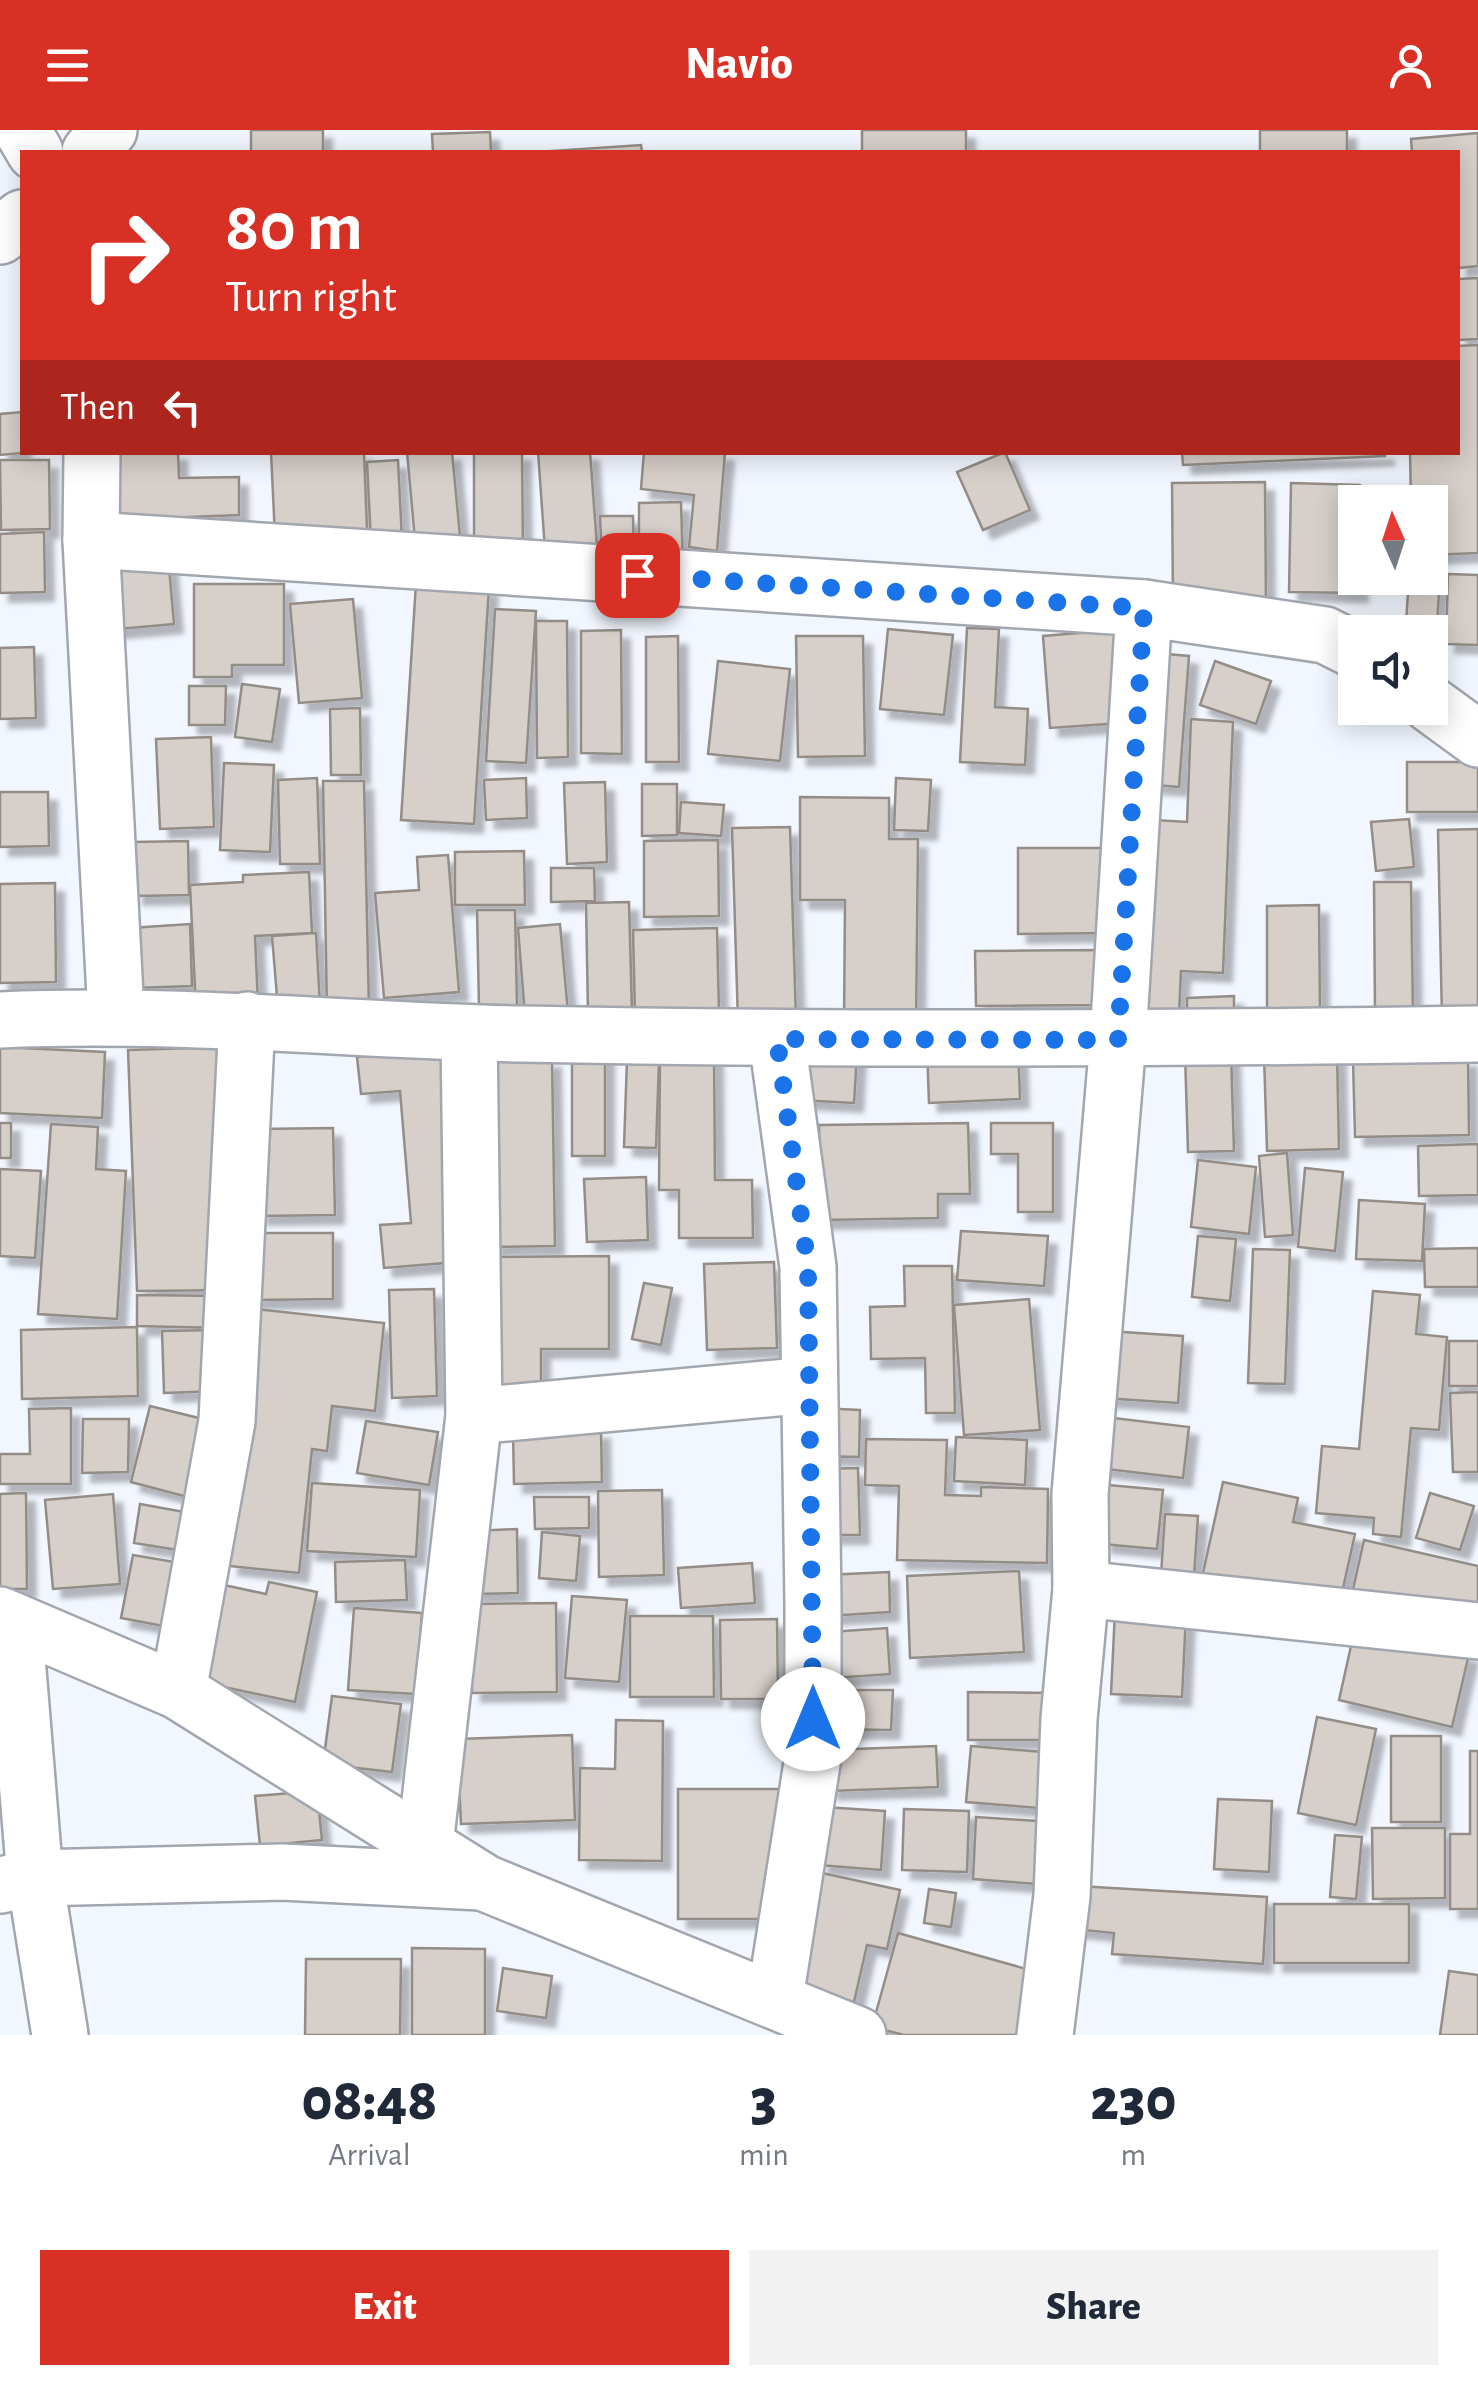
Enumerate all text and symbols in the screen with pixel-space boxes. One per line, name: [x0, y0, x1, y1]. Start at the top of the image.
icon: menu: [40, 38, 95, 93]
icon: person: [1383, 38, 1438, 93]
text: Navio: [685, 42, 793, 87]
icon: right: [60, 190, 190, 320]
text: 80 m: [225, 193, 363, 263]
text: Turn right: [225, 275, 397, 320]
icon: left: [155, 380, 210, 435]
text: Then: [60, 389, 135, 427]
north arrow: [1338, 485, 1448, 595]
map controls: [1338, 485, 1448, 725]
pin: [595, 533, 680, 618]
icon: arrive: [610, 548, 665, 603]
button: sound: [1338, 615, 1448, 725]
position arrow: [761, 1667, 865, 1771]
text: 08:48: [302, 2071, 437, 2131]
text: 3: [751, 2071, 777, 2131]
text: 230: [1090, 2071, 1176, 2131]
text: Arrival: [328, 2139, 411, 2171]
text: min: [739, 2139, 789, 2171]
text: m: [1121, 2139, 1146, 2171]
button: Exit: [40, 2250, 729, 2365]
button: Share: [749, 2250, 1438, 2365]

